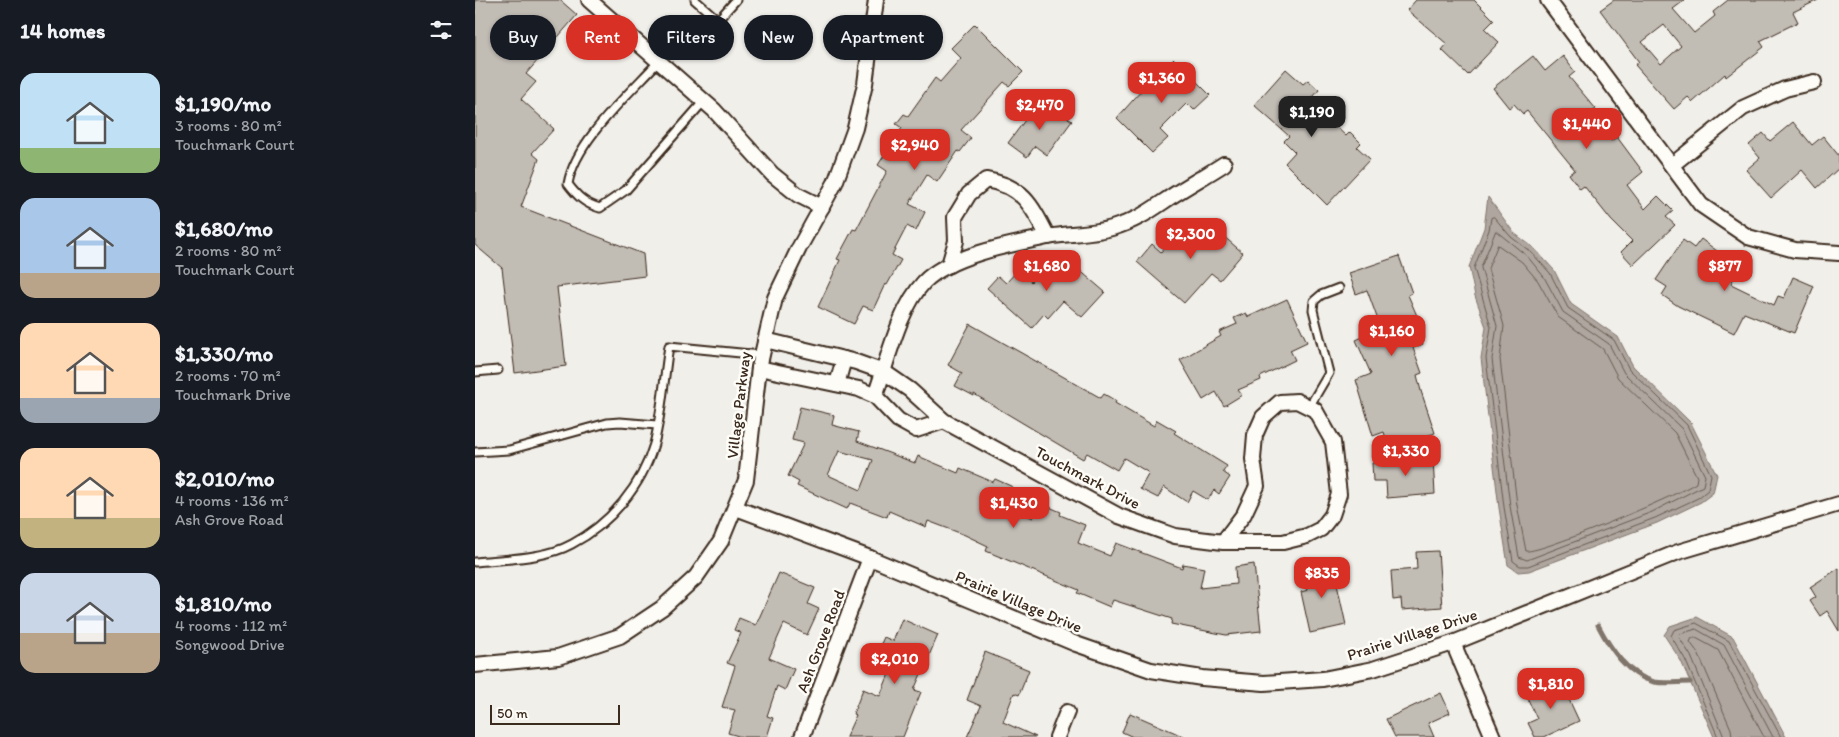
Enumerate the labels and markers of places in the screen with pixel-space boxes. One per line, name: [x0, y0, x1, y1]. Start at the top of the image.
pin: $1,360: [1121, 62, 1203, 104]
pin: $2,470: [999, 88, 1081, 131]
pin: $1,190: [1271, 96, 1353, 138]
pin: $1,440: [1546, 108, 1628, 150]
pin: $2,940: [874, 128, 956, 171]
pin: $2,300: [1150, 218, 1232, 260]
pin: $1,680: [1006, 250, 1088, 292]
pin: $877: [1695, 250, 1755, 292]
pin: $1,160: [1351, 314, 1433, 357]
pin: $1,330: [1365, 434, 1447, 477]
pin: $1,430: [973, 486, 1055, 529]
pin: $835: [1292, 556, 1352, 599]
pin: $2,010: [854, 642, 936, 685]
pin: $1,810: [1510, 668, 1592, 710]

